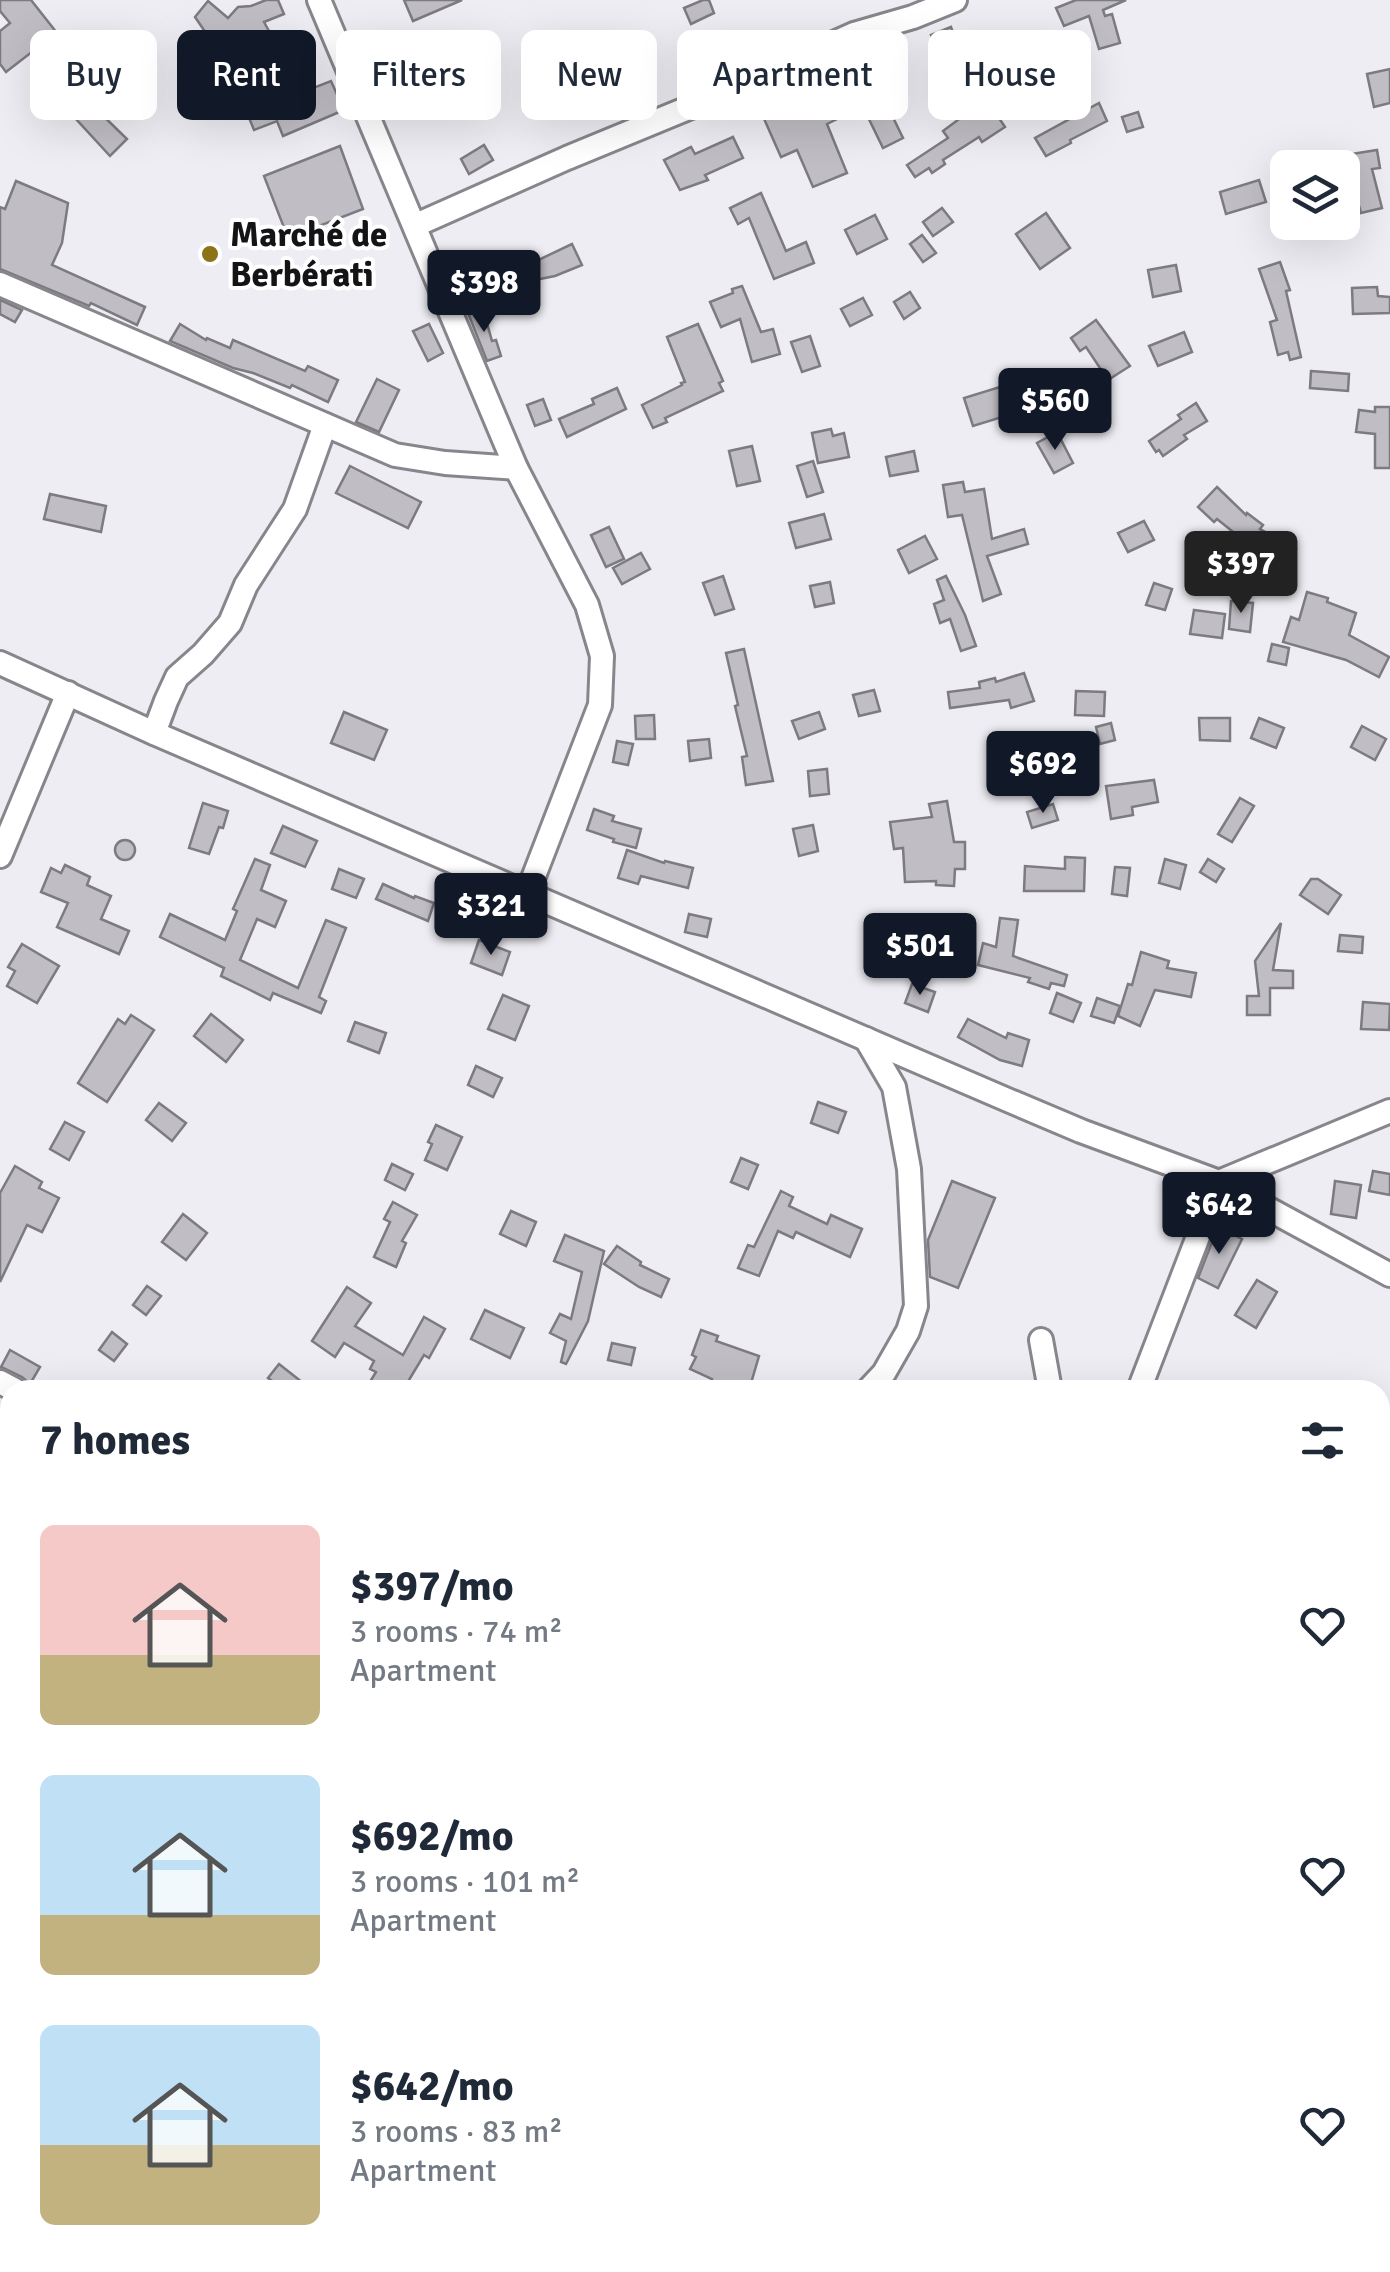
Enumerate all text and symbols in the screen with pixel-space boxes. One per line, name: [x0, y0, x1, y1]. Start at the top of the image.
chip: Buy: [30, 30, 157, 120]
chip: Rent: [177, 30, 316, 120]
chip: Filters: [336, 30, 501, 120]
chip: New: [521, 30, 657, 120]
chip: Apartment: [677, 30, 908, 120]
chip: House: [928, 30, 1091, 120]
map controls: [1270, 150, 1360, 240]
button: layers: [1270, 150, 1360, 240]
place label: Marché de Berbérati: [230, 213, 387, 296]
marker: Marché de Berbérati: [199, 243, 221, 265]
pin: $398: [425, 250, 543, 335]
text: $398: [449, 263, 519, 302]
pin: $560: [996, 368, 1114, 453]
text: $560: [1020, 381, 1090, 420]
pin: $397: [1182, 531, 1300, 616]
text: $397: [1206, 544, 1276, 583]
pin: $692: [984, 731, 1102, 816]
text: $692: [1008, 744, 1078, 783]
pin: $321: [432, 873, 550, 958]
text: $321: [456, 886, 526, 925]
pin: $501: [861, 913, 979, 998]
text: $501: [885, 926, 955, 965]
pin: $642: [1160, 1172, 1278, 1257]
text: $642: [1184, 1185, 1254, 1224]
icon: filters: [1295, 1413, 1350, 1468]
text: 7 homes: [40, 1415, 190, 1466]
text: $397/mo: [350, 1561, 514, 1612]
icon: home: [120, 1565, 240, 1685]
icon: heart: [1295, 1598, 1350, 1653]
text: 3 rooms · 74 m²: [350, 1612, 563, 1651]
text: Apartment: [350, 1651, 497, 1690]
text: $692/mo: [350, 1811, 514, 1862]
icon: home: [120, 1815, 240, 1935]
icon: heart: [1295, 1848, 1350, 1903]
text: 3 rooms · 101 m²: [350, 1862, 580, 1901]
text: Apartment: [350, 1901, 497, 1940]
text: $642/mo: [350, 2061, 514, 2112]
icon: home: [120, 2065, 240, 2185]
icon: heart: [1295, 2098, 1350, 2153]
text: 3 rooms · 83 m²: [350, 2112, 563, 2151]
text: Apartment: [350, 2151, 497, 2190]

